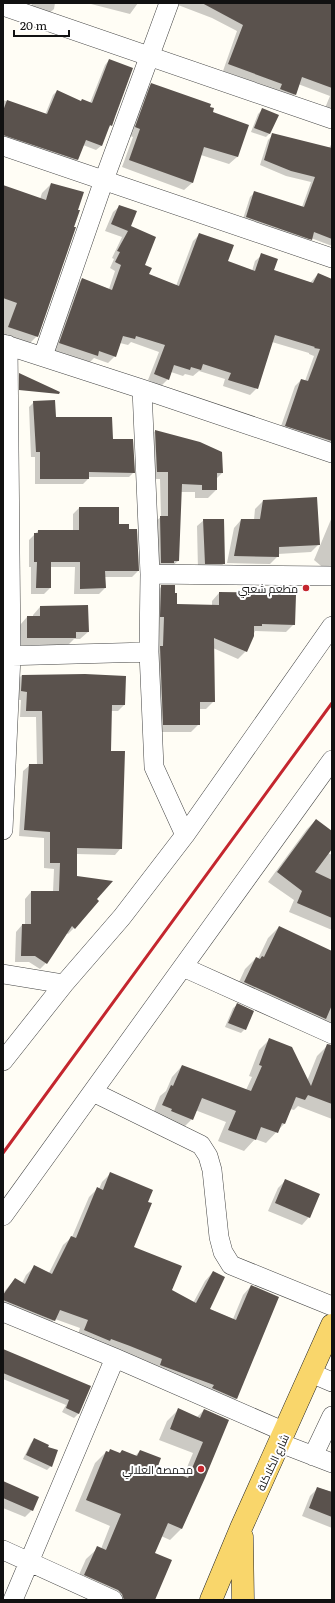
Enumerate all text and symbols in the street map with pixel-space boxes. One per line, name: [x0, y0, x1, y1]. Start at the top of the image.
scale bar: [14, 12, 69, 38]
text: 20 m: [20, 16, 47, 34]
place label: مطعم شعبي: [238, 580, 298, 598]
marker: مطعم شعبي: [301, 583, 311, 593]
street label: شارع الكلاكلة: [252, 1431, 293, 1493]
place label: محمصة العلالي: [122, 1461, 193, 1479]
marker: محمصة العلالي: [196, 1464, 206, 1474]

